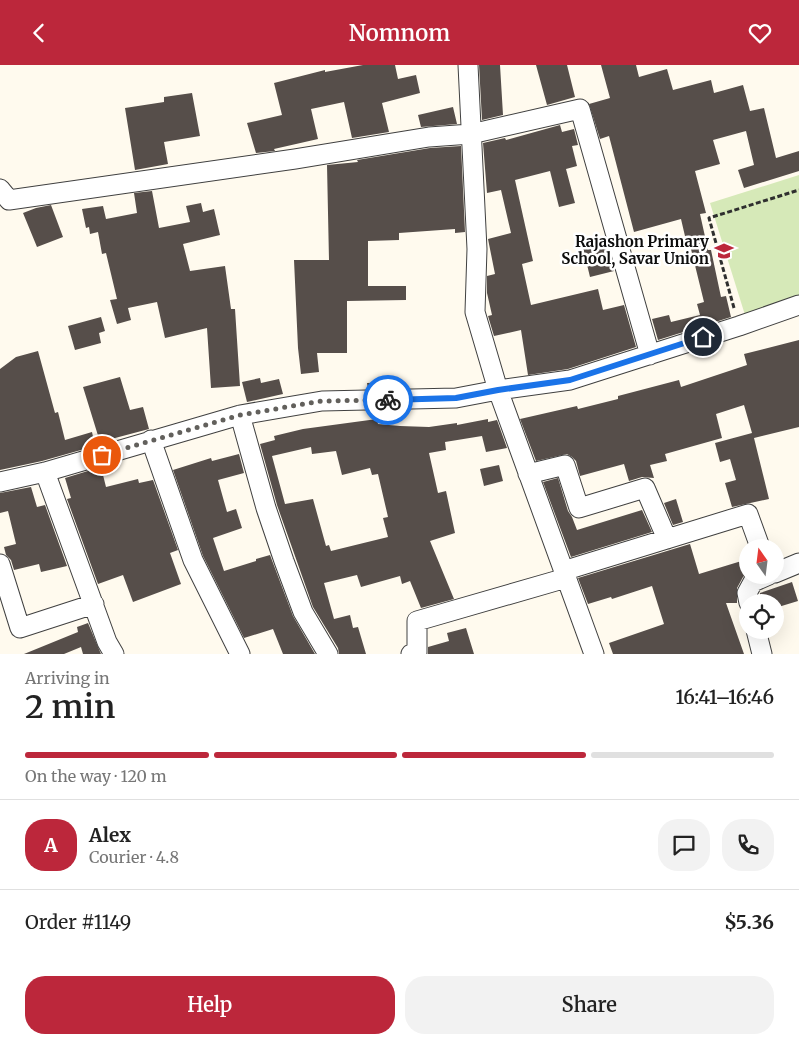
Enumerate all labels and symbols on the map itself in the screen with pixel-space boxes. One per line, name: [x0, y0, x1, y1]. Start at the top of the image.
place label: Rajashon Primary School, Savar Union: [561, 232, 709, 269]
school or university icon: Rajashon Primary School, Savar Union: [713, 240, 735, 262]
pin: [682, 316, 724, 358]
courier: [363, 375, 413, 425]
pin: [81, 434, 123, 476]
north arrow: [739, 539, 784, 584]

